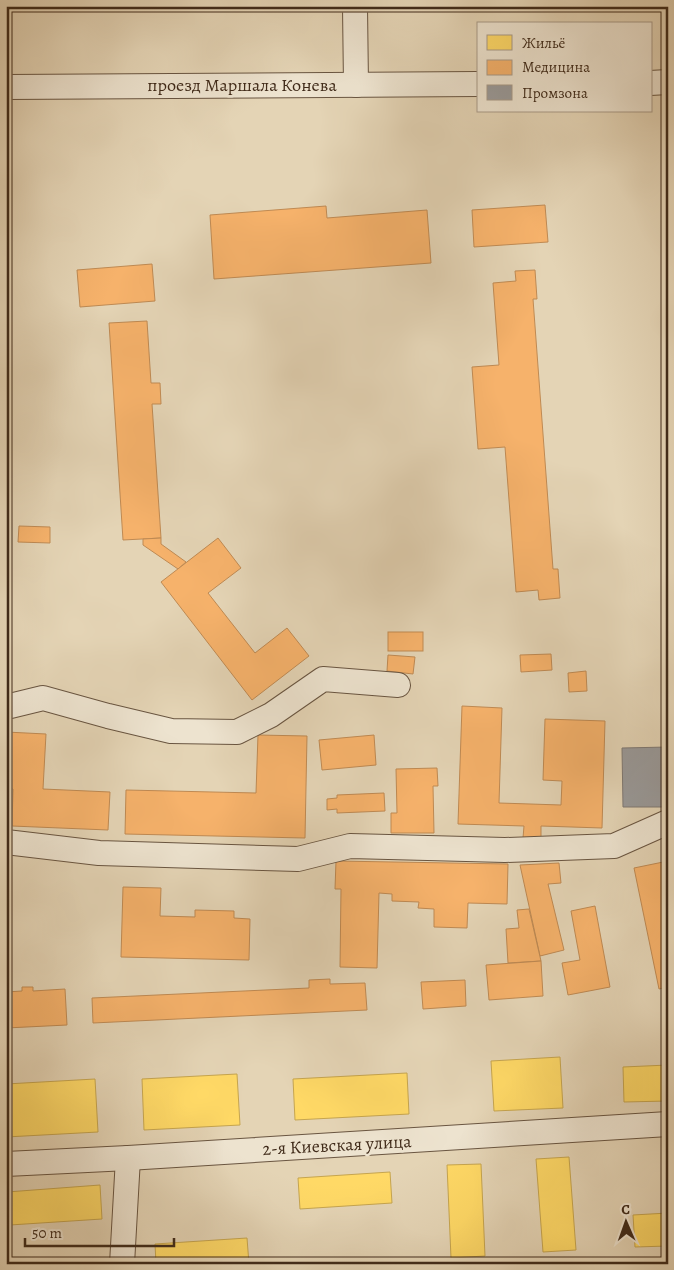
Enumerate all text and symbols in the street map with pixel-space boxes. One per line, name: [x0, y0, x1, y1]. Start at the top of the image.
legend: [477, 22, 652, 112]
text: Жильё: [522, 33, 565, 53]
text: Медицина: [522, 57, 590, 77]
street label: проезд Маршала Конева: [147, 73, 337, 97]
text: Промзона: [522, 83, 588, 103]
street label: 2-я Киевская улица: [262, 1129, 413, 1161]
north arrow: [602, 1198, 652, 1248]
text: С: [621, 1200, 631, 1219]
scale bar: [25, 1215, 174, 1247]
text: 50 m: [32, 1223, 62, 1243]

